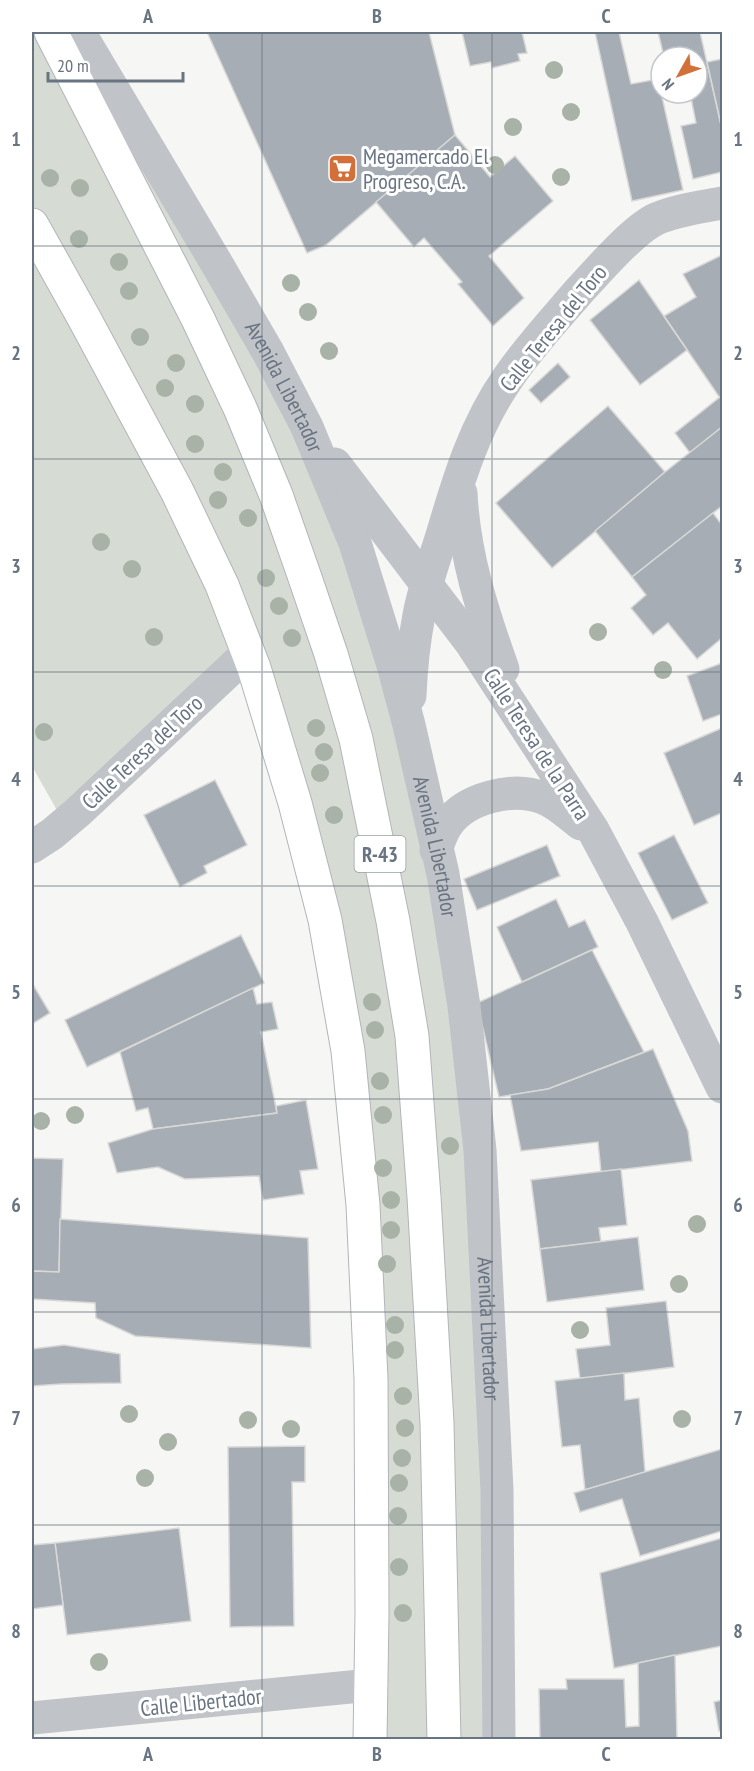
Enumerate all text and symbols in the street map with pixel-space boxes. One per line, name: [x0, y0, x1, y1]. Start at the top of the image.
text: A: [142, 3, 154, 29]
text: B: [372, 3, 382, 29]
text: C: [601, 3, 611, 29]
scale bar: [48, 45, 183, 83]
north arrow: [649, 45, 709, 105]
text: 20 m: [57, 54, 89, 77]
text: N: [657, 75, 678, 94]
text: 1: [11, 126, 21, 152]
text: 1: [733, 126, 743, 152]
place label: Megamercado El Progreso, C.A.: [363, 142, 489, 195]
supermarket icon: Megamercado El Progreso, C.A.: [326, 153, 358, 185]
street label: Calle Teresa del Toro: [493, 259, 613, 397]
street label: Avenida Libertador: [239, 316, 330, 456]
text: 2: [11, 340, 21, 366]
text: 2: [733, 340, 743, 366]
text: 3: [11, 553, 21, 579]
text: 3: [733, 553, 743, 579]
street label: Calle Teresa de la Parra: [477, 663, 597, 825]
street label: Calle Teresa del Toro: [76, 689, 208, 815]
text: 4: [11, 766, 21, 792]
text: 4: [733, 766, 743, 792]
street label: Avenida Libertador: [407, 773, 464, 919]
road number: R-43: [354, 836, 406, 872]
text: 5: [11, 979, 21, 1005]
text: 5: [733, 979, 743, 1005]
text: 6: [11, 1192, 21, 1218]
text: 6: [733, 1192, 743, 1218]
street label: Avenida Libertador: [471, 1256, 507, 1401]
text: 7: [11, 1405, 21, 1431]
text: 7: [733, 1405, 743, 1431]
text: 8: [11, 1618, 21, 1644]
text: 8: [733, 1618, 743, 1644]
street label: Calle Libertador: [139, 1682, 263, 1722]
text: A: [142, 1741, 154, 1767]
text: B: [372, 1741, 382, 1767]
text: C: [601, 1741, 611, 1767]

